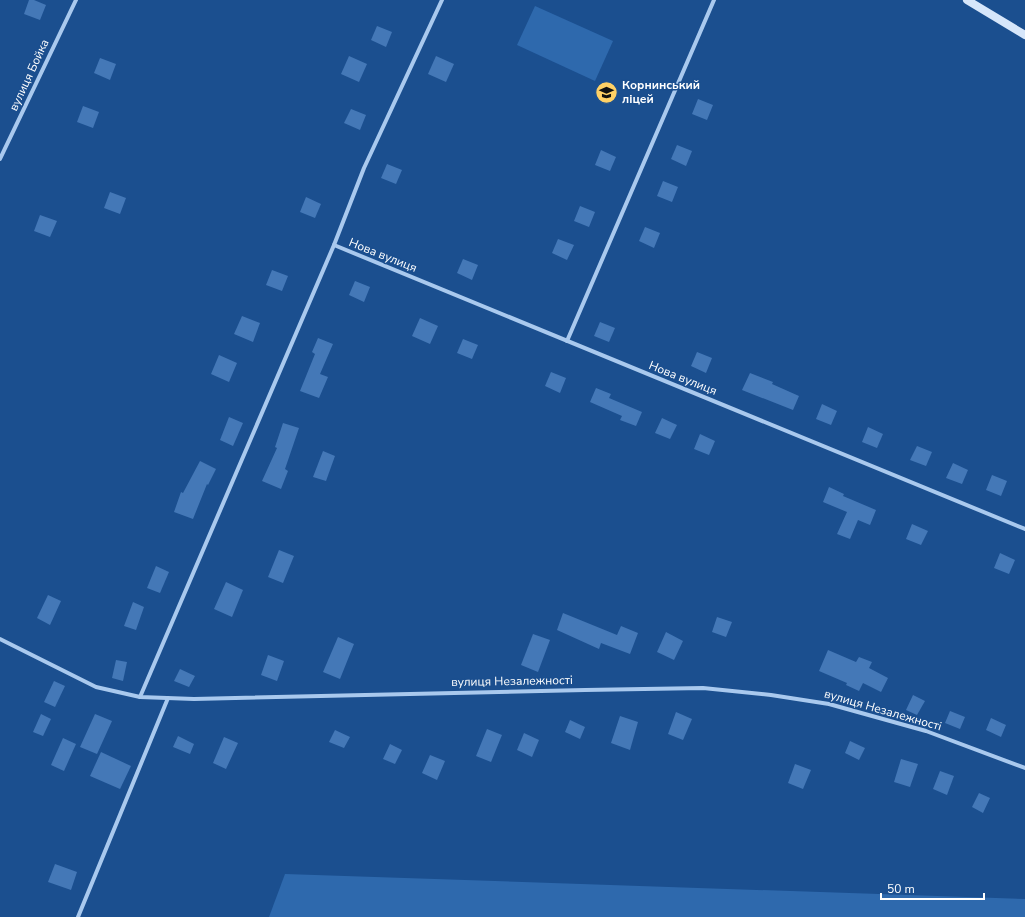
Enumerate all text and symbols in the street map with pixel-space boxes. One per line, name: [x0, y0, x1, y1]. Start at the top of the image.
street label: вулиця Бойка: [5, 36, 53, 114]
place label: Корнинський ліцей: [622, 77, 700, 107]
school or university icon: Корнинський ліцей: [593, 79, 619, 105]
street label: Нова вулиця: [347, 234, 419, 276]
street label: Нова вулиця: [647, 357, 719, 399]
street label: вулиця Незалежності: [451, 672, 573, 690]
street label: вулиця Незалежності: [822, 686, 944, 734]
scale bar: [881, 875, 984, 901]
text: 50 m: [887, 881, 915, 897]

